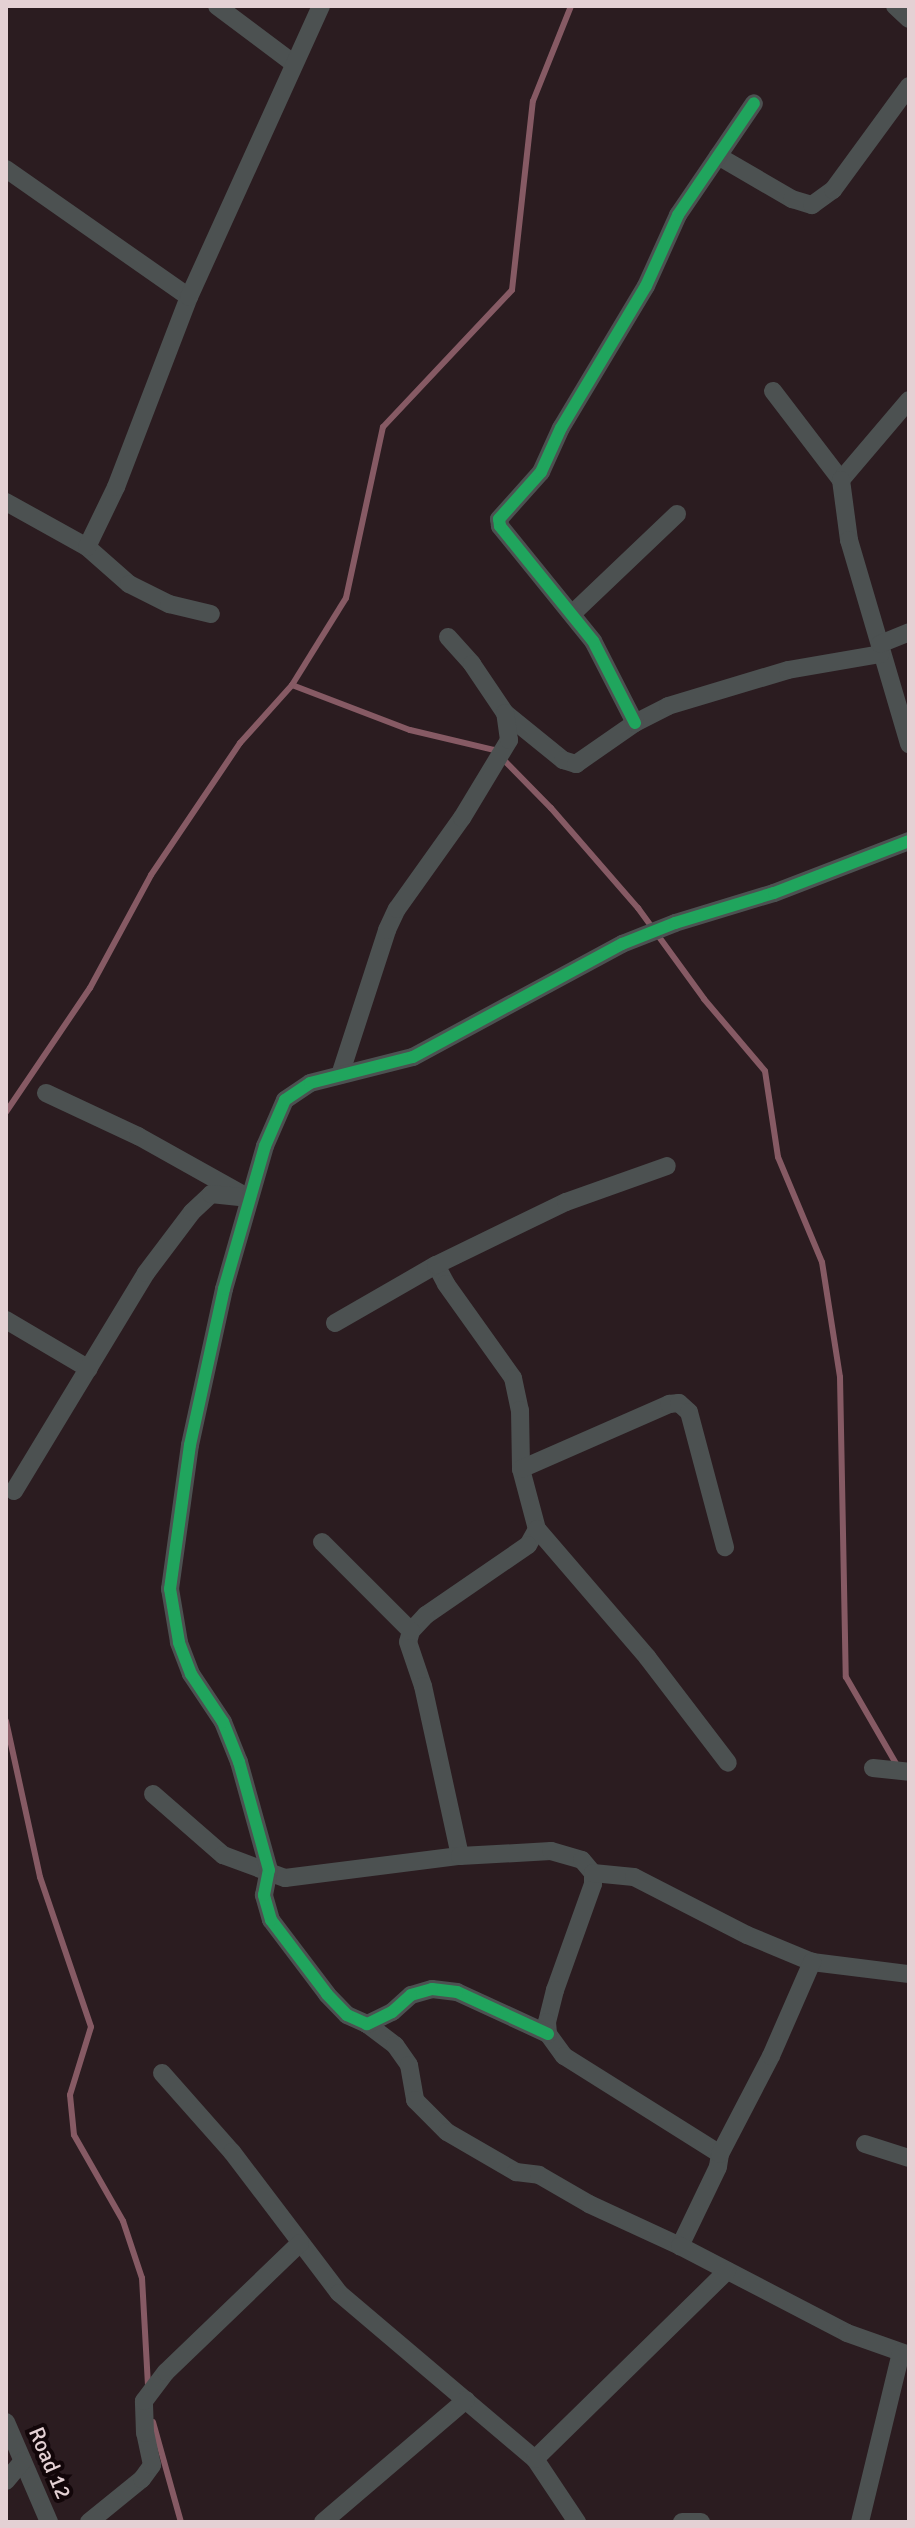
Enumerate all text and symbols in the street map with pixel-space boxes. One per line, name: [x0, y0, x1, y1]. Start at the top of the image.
street label: Road 12: [23, 2423, 77, 2503]

